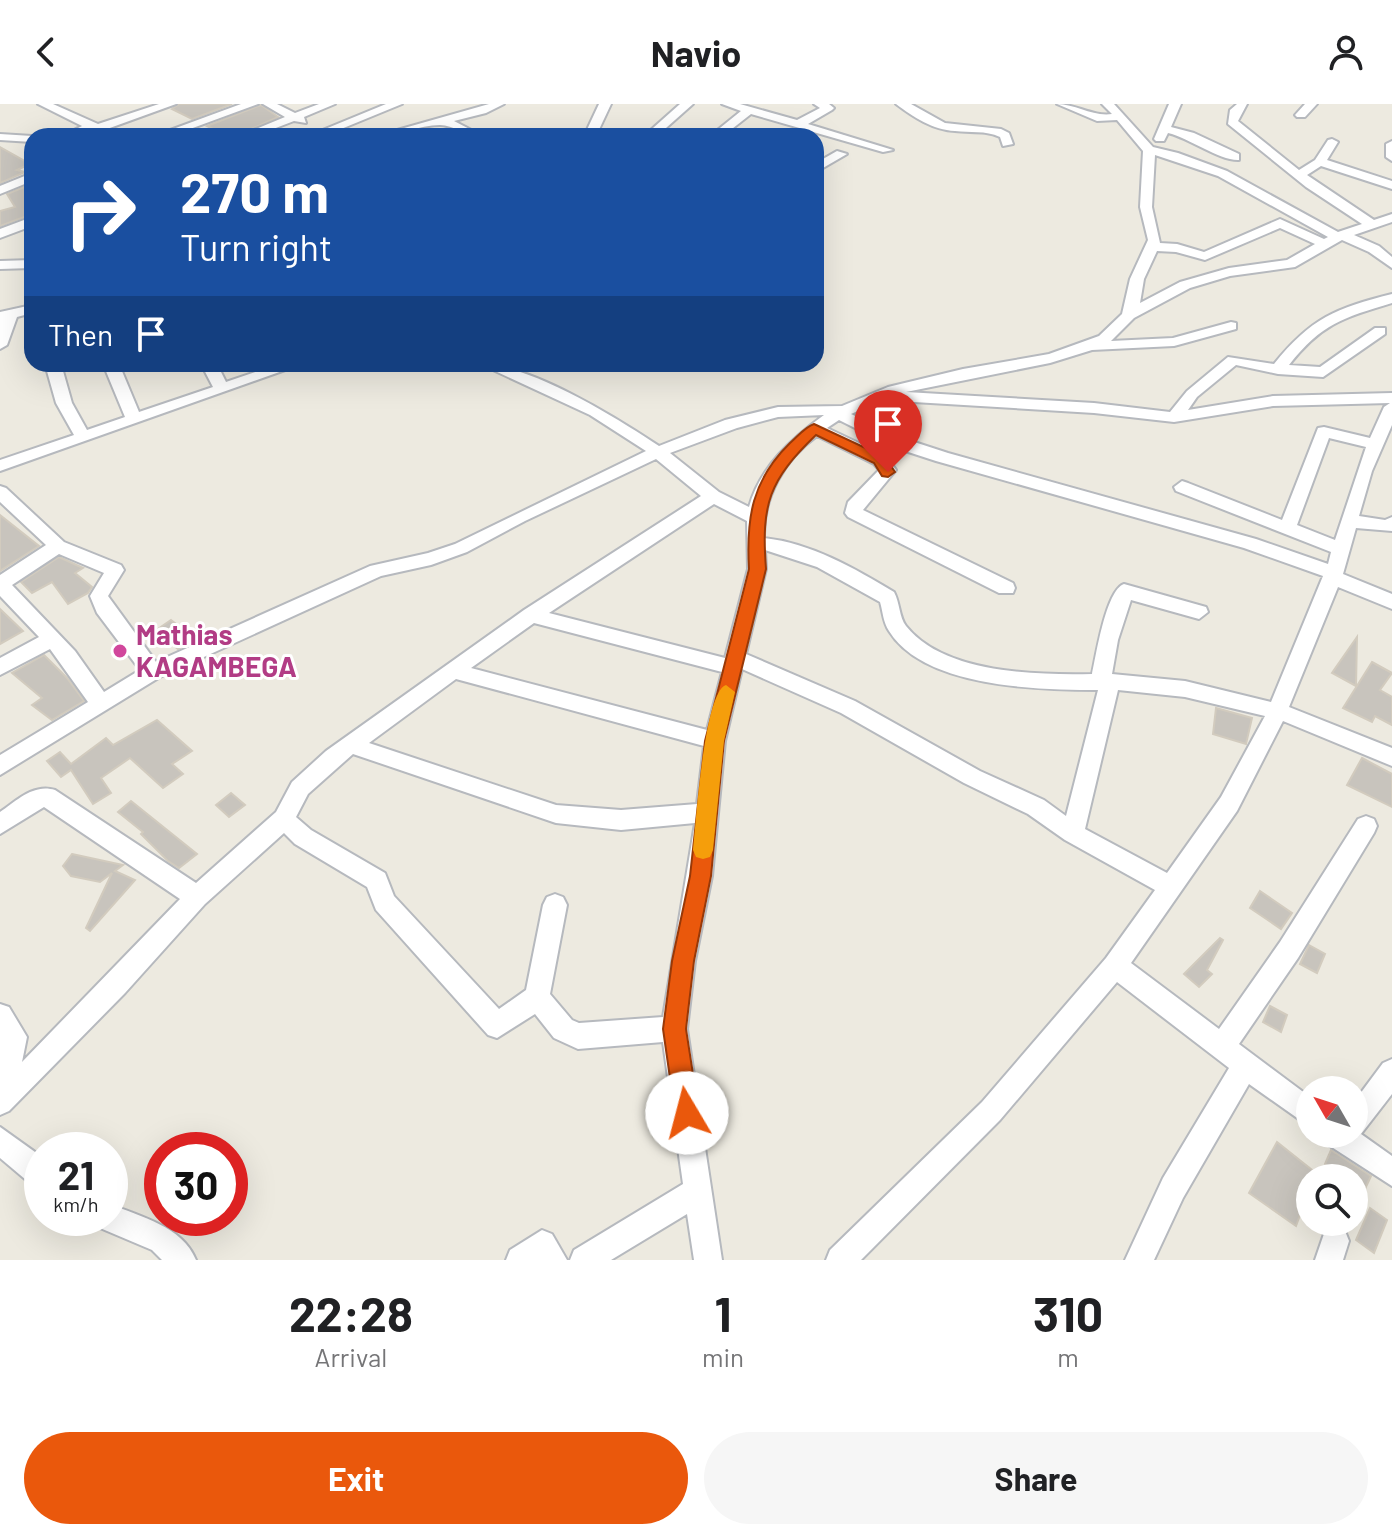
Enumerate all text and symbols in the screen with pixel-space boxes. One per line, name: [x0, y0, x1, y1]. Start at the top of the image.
icon: back: [24, 30, 68, 74]
icon: person: [1324, 30, 1368, 74]
text: Navio: [651, 31, 741, 74]
text: 270 m: [180, 157, 329, 224]
icon: right: [48, 160, 152, 264]
text: Turn right: [180, 225, 332, 268]
icon: arrive: [129, 312, 173, 356]
text: Then: [48, 316, 113, 352]
pin: [854, 390, 922, 472]
icon: arrive: [866, 402, 910, 446]
place label: Mathias KAGAMBEGA: [136, 617, 297, 683]
marker: Mathias KAGAMBEGA: [111, 642, 129, 660]
position arrow: [645, 1071, 729, 1155]
north arrow: [1296, 1076, 1368, 1148]
map controls: [1296, 1076, 1368, 1236]
speed limit sign: 30: [144, 1132, 248, 1236]
text: 21: [58, 1150, 94, 1198]
button: search: [1296, 1164, 1368, 1236]
text: km/h: [53, 1192, 99, 1216]
text: 22:28: [289, 1284, 413, 1342]
text: 1: [714, 1284, 731, 1342]
text: 310: [1033, 1284, 1103, 1342]
text: Arrival: [315, 1341, 387, 1372]
text: min: [702, 1341, 744, 1372]
text: m: [1057, 1341, 1079, 1372]
button: Exit: [24, 1432, 688, 1524]
button: Share: [704, 1432, 1368, 1524]

